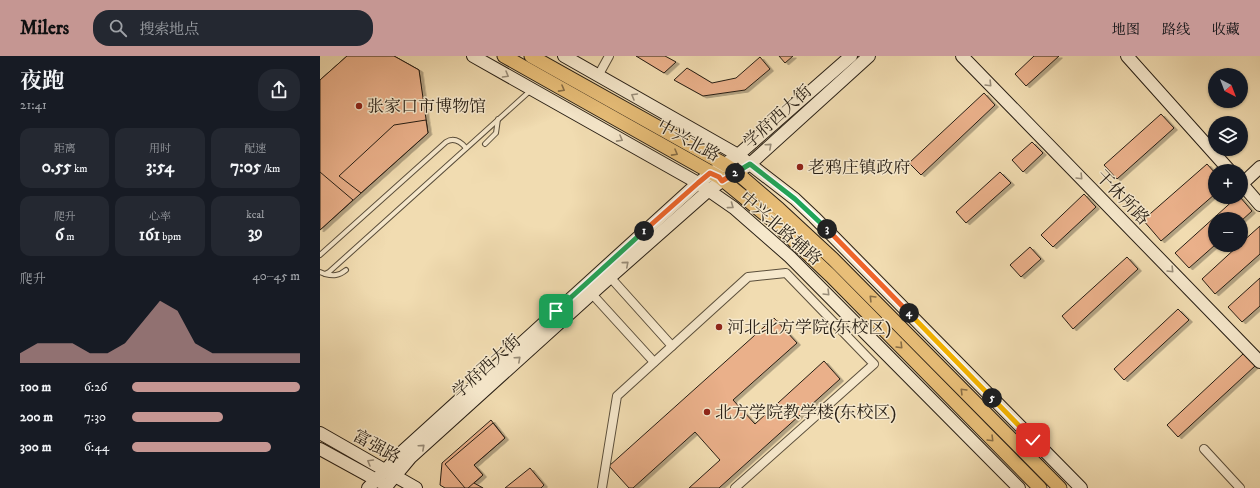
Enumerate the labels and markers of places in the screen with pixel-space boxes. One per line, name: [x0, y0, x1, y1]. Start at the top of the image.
place label: 张家口市博物馆: [367, 96, 486, 118]
marker: 张家口市博物馆: [354, 101, 364, 111]
place label: 老鸦庄镇政府: [808, 157, 910, 179]
marker: 老鸦庄镇政府: [795, 162, 805, 172]
pin: 2: [725, 163, 745, 183]
pin: 3: [817, 219, 837, 239]
pin: 1: [634, 221, 654, 241]
pin: [539, 294, 573, 328]
pin: 4: [899, 303, 919, 323]
place label: 河北北方学院(东校区): [727, 317, 891, 339]
marker: 河北北方学院(东校区): [714, 322, 724, 332]
pin: 5: [982, 388, 1002, 408]
place label: 北方学院教学楼(东校区): [715, 402, 896, 424]
marker: 北方学院教学楼(东校区): [702, 407, 712, 417]
pin: [1016, 423, 1050, 457]

